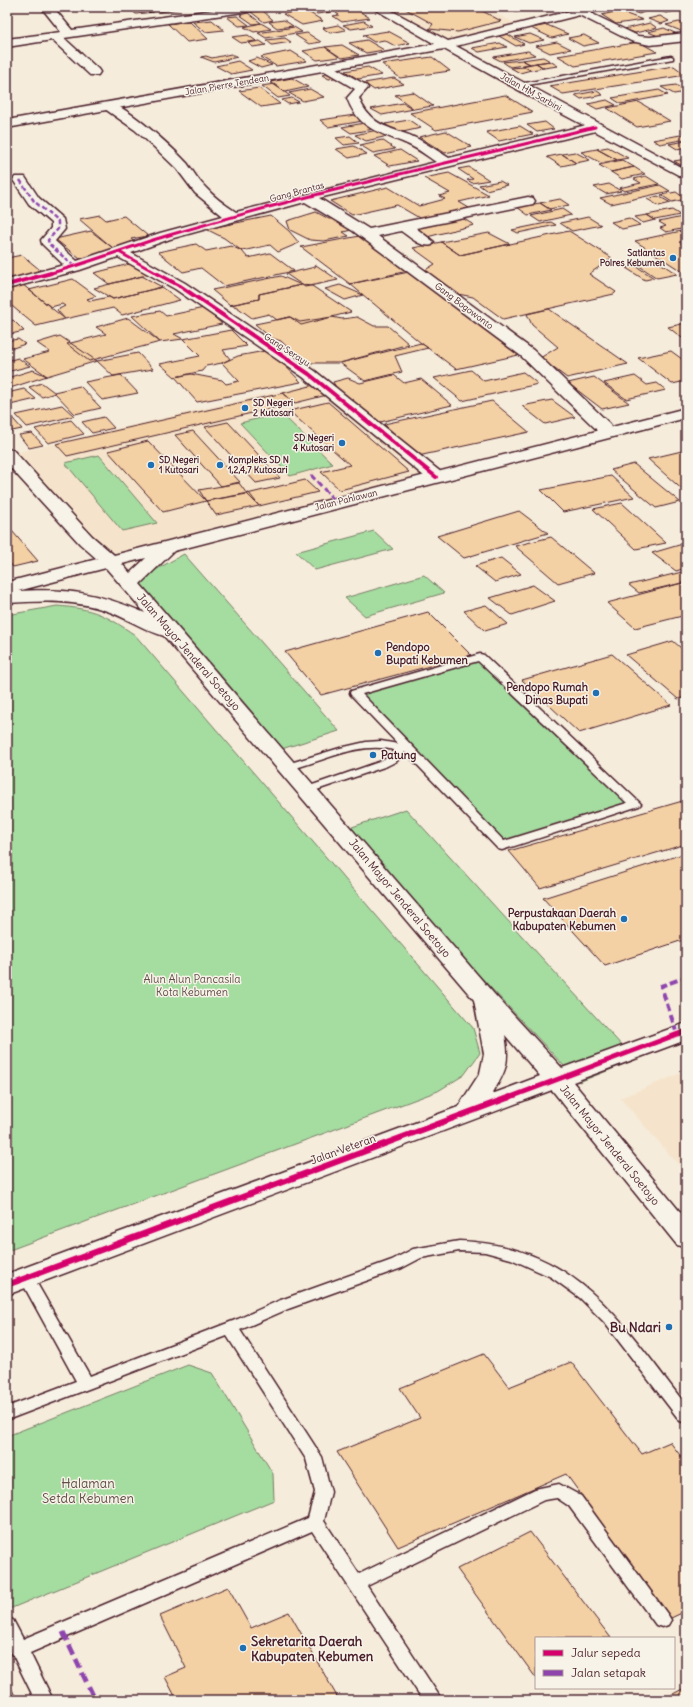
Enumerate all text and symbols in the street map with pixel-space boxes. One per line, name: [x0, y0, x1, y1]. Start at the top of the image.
street label: Jalan HM Sarbini: [499, 70, 564, 113]
street label: Jalan Pierre Tendean: [184, 72, 270, 97]
street label: Gang Brantas: [268, 179, 325, 204]
place label: Satlantas Polres Kebumen: [600, 247, 666, 268]
marker: Satlantas Polres Kebumen: [668, 253, 678, 263]
street label: Gang Bogowonto: [433, 280, 496, 331]
street label: Gang Serayu: [262, 331, 312, 369]
place label: SD Negeri 2 Kutosari: [253, 397, 294, 418]
marker: SD Negeri 2 Kutosari: [240, 403, 250, 413]
place label: SD Negeri 4 Kutosari: [293, 432, 334, 453]
marker: SD Negeri 4 Kutosari: [337, 438, 347, 448]
place label: SD Negeri 1 Kutosari: [159, 454, 199, 475]
place label: Kompleks SD N 1,2,4,7 Kutosari: [228, 454, 289, 475]
marker: SD Negeri 1 Kutosari: [146, 460, 156, 470]
marker: Kompleks SD N 1,2,4,7 Kutosari: [215, 460, 225, 470]
street label: Jalan Pahlawan: [313, 486, 378, 513]
street label: Jalan Mayor Jenderal Soetoyo: [134, 591, 244, 713]
place label: Pendopo Bupati Kebumen: [386, 640, 468, 668]
marker: Pendopo Bupati Kebumen: [373, 648, 383, 658]
place label: Pendopo Rumah Dinas Bupati: [506, 680, 589, 708]
marker: Pendopo Rumah Dinas Bupati: [591, 688, 601, 698]
place label: Patung: [381, 748, 416, 763]
marker: Patung: [368, 750, 378, 760]
street label: Jalan Mayor Jenderal Soetoyo: [346, 836, 454, 960]
place label: Perpustakaan Daerah Kabupaten Kebumen: [508, 906, 617, 934]
marker: Perpustakaan Daerah Kabupaten Kebumen: [619, 914, 629, 924]
park label: Alun Alun Pancasila Kota Kebumen: [144, 972, 240, 999]
street label: Jalan Mayor Jenderal Soetoyo: [557, 1082, 663, 1208]
street label: Jalan Veteran: [308, 1131, 378, 1167]
place label: Bu Ndari: [610, 1319, 661, 1336]
marker: Bu Ndari: [664, 1322, 674, 1332]
park label: Halaman Setda Kebumen: [42, 1475, 135, 1507]
place label: Sekretarita Daerah Kabupaten Kebumen: [251, 1633, 374, 1665]
legend: [535, 1637, 675, 1689]
marker: Sekretarita Daerah Kabupaten Kebumen: [238, 1643, 248, 1653]
text: Jalur sepeda: [571, 1645, 641, 1660]
text: Jalan setapak: [571, 1665, 646, 1680]

